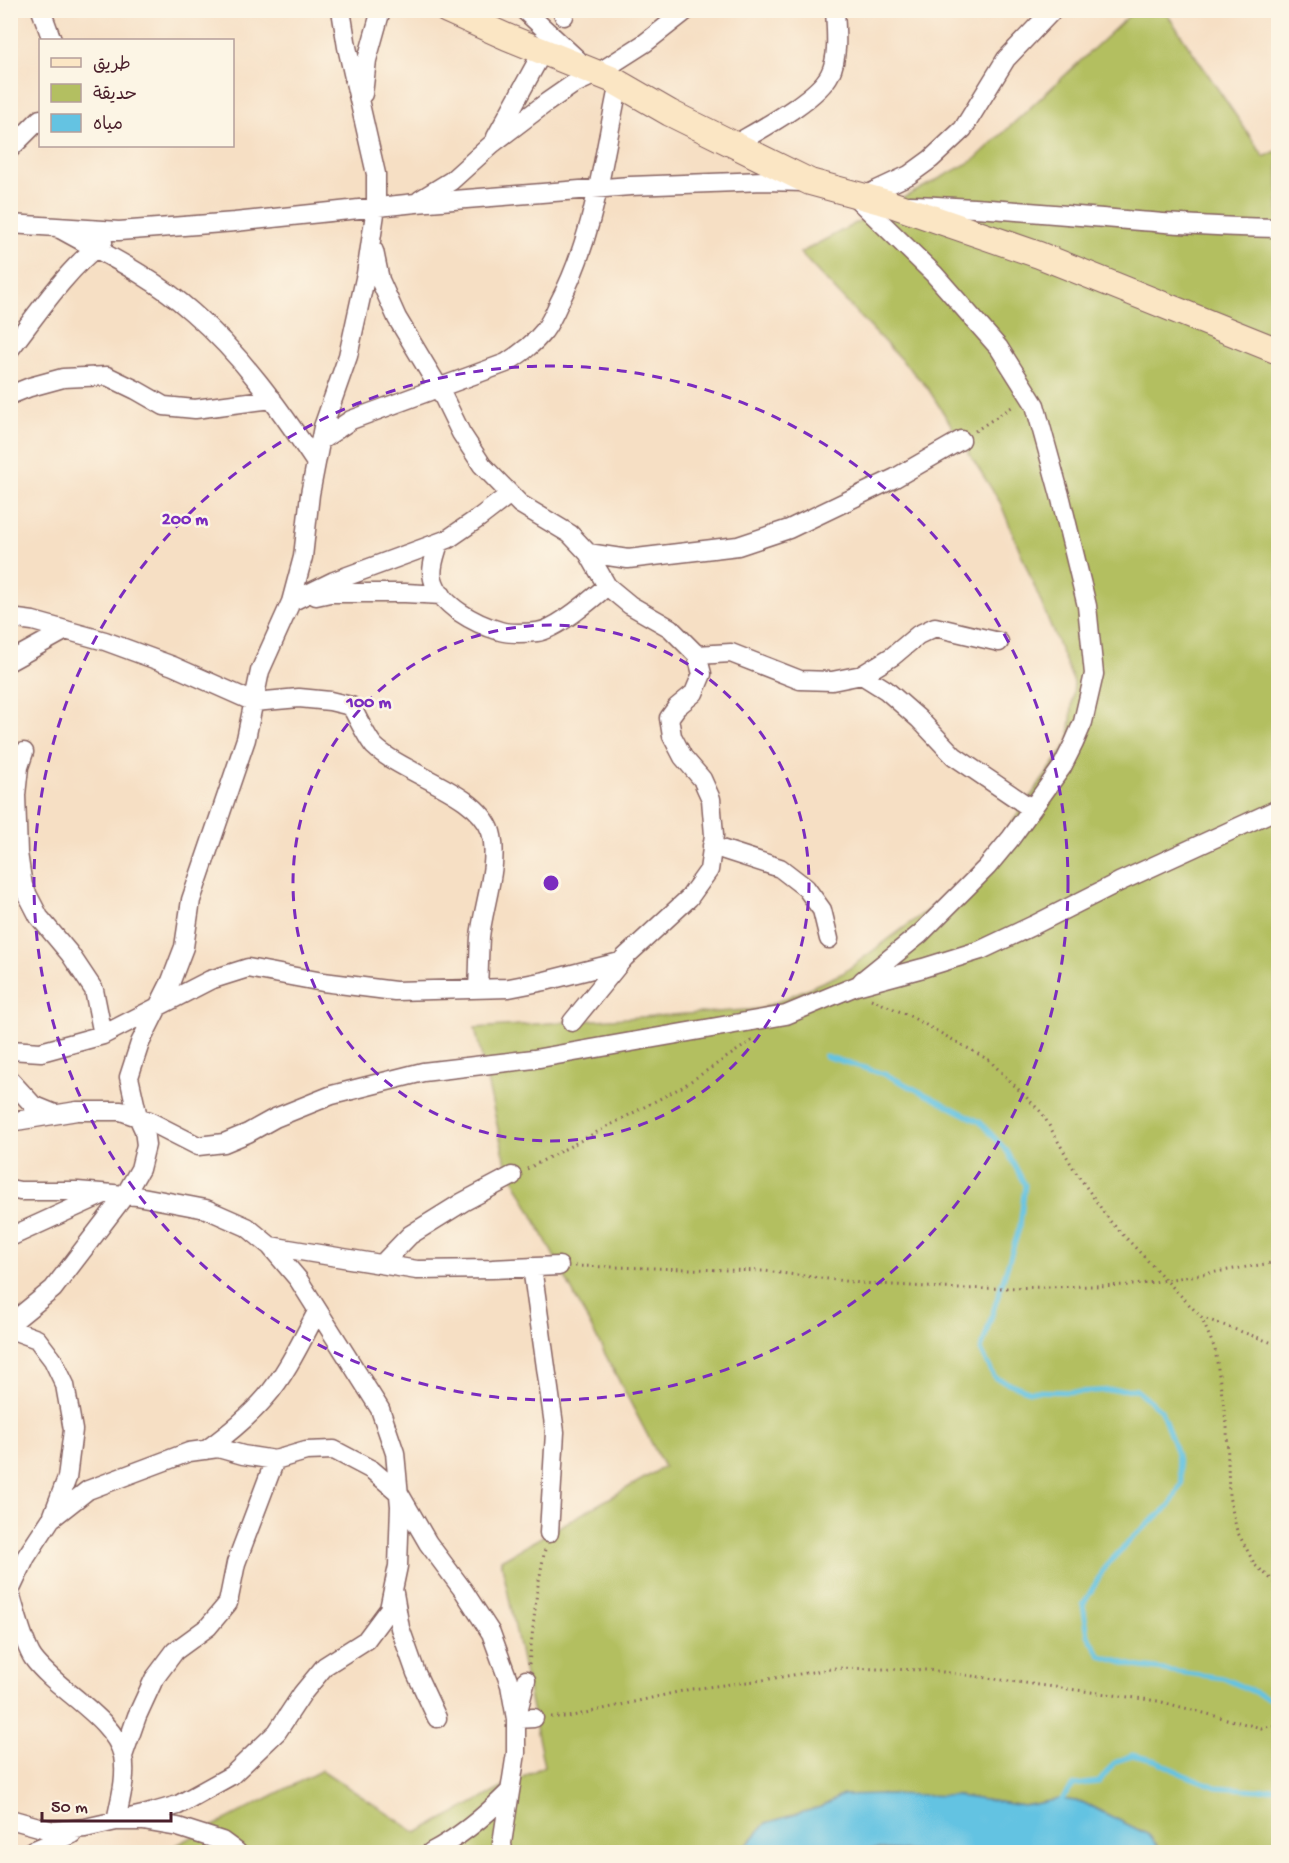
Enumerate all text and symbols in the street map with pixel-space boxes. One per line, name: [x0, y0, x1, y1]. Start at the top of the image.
legend: [39, 39, 234, 147]
text: طريق: [93, 55, 131, 76]
text: حديقة: [93, 85, 137, 106]
text: مياه: [93, 115, 123, 136]
text: 200 m: [162, 510, 208, 531]
text: 100 m: [346, 693, 392, 714]
centre of rings: [541, 873, 561, 893]
scale bar: [42, 1785, 171, 1823]
text: 50 m: [51, 1798, 88, 1819]

